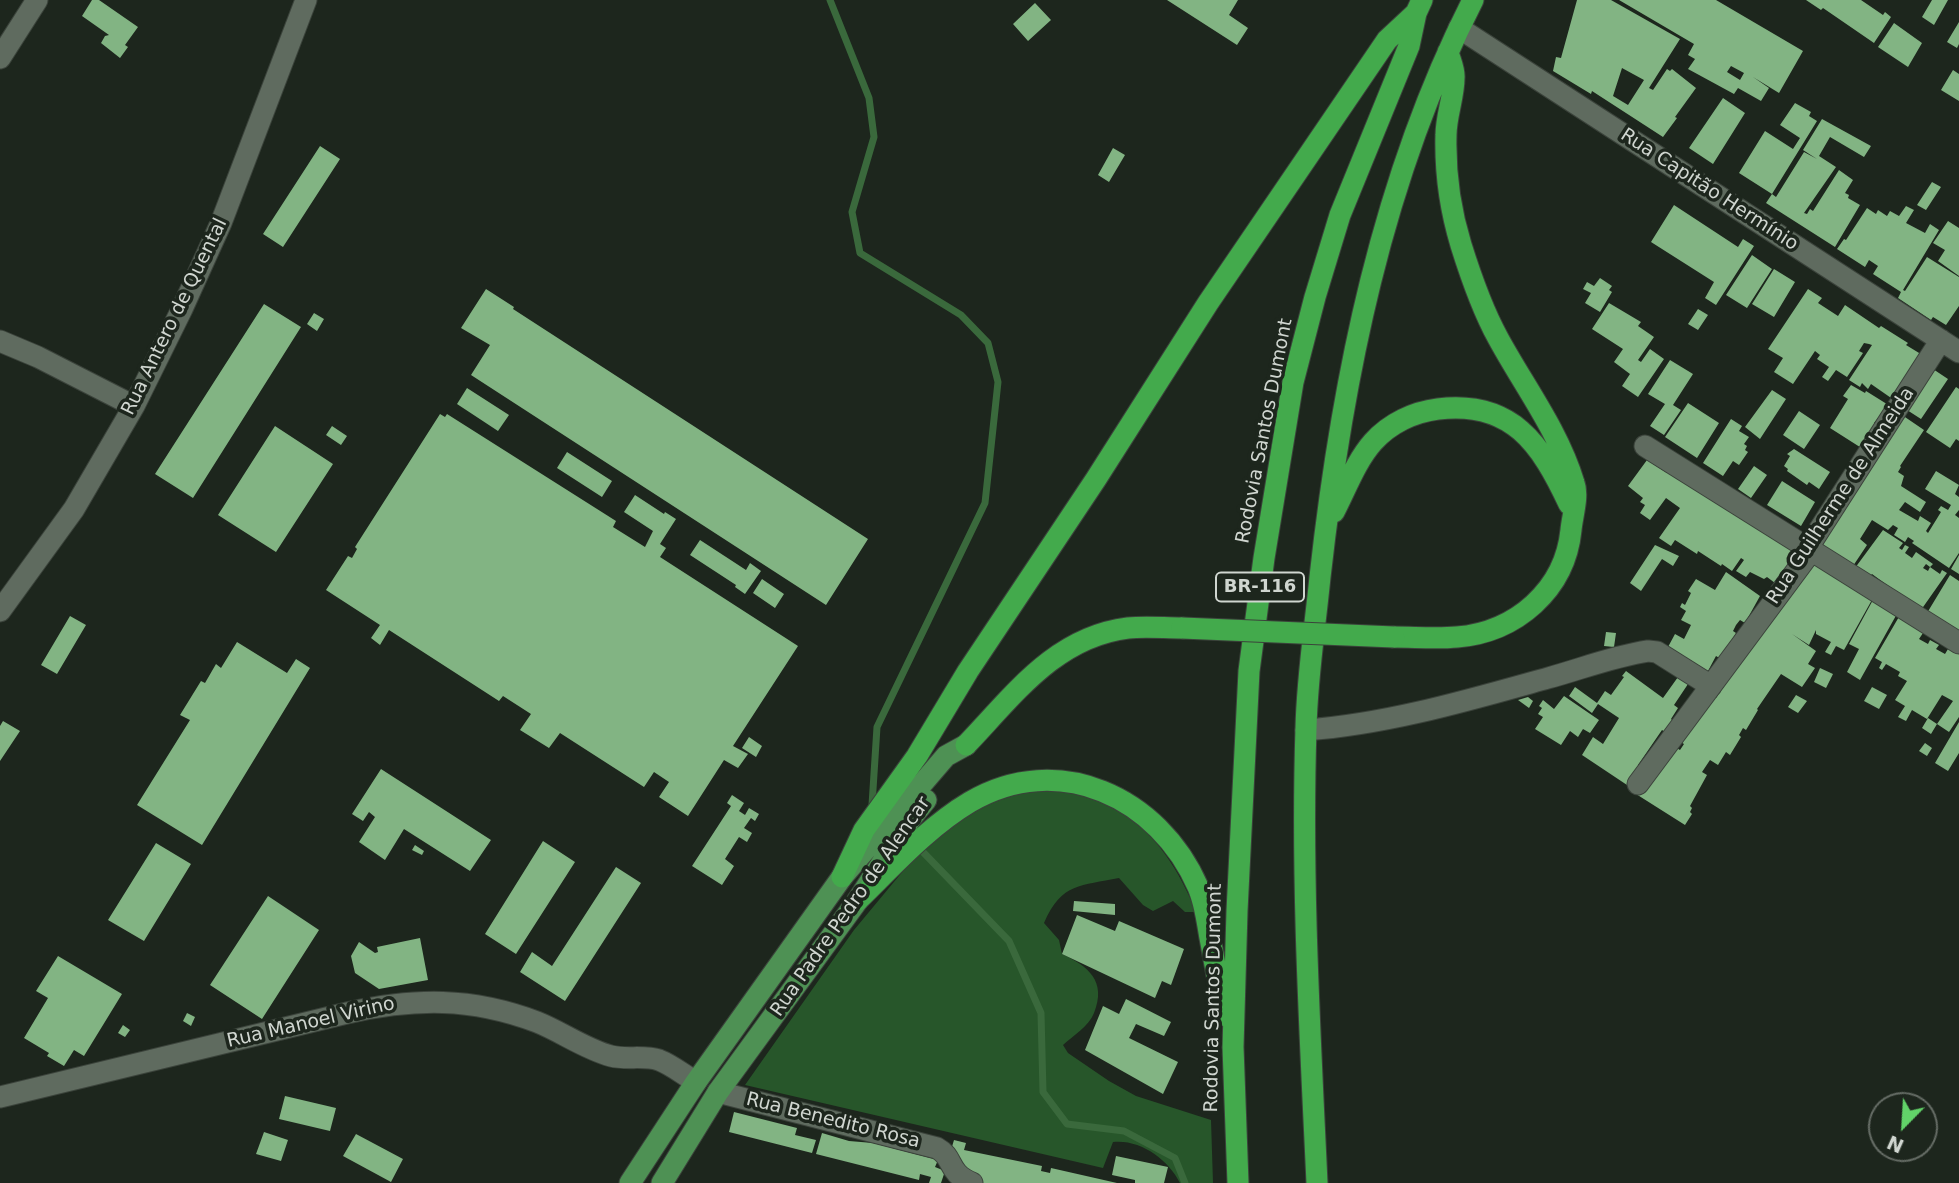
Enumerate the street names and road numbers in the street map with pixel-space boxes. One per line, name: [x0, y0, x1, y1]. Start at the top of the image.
street label: Rua Capitão Hermínio: [1616, 124, 1802, 256]
street label: Rua Antero de Quental: [117, 215, 233, 419]
street label: Rodovia Santos Dumont: [1232, 316, 1298, 546]
street label: Rua Guilherme de Almeida: [1762, 383, 1920, 609]
road number: BR-116: [1216, 572, 1304, 602]
street label: Rua Padre Pedro de Alencar: [766, 793, 936, 1021]
street label: Rodovia Santos Dumont: [1201, 883, 1227, 1113]
street label: Rua Manoel Virino: [225, 993, 397, 1053]
street label: Rua Benedito Rosa: [744, 1088, 922, 1154]

